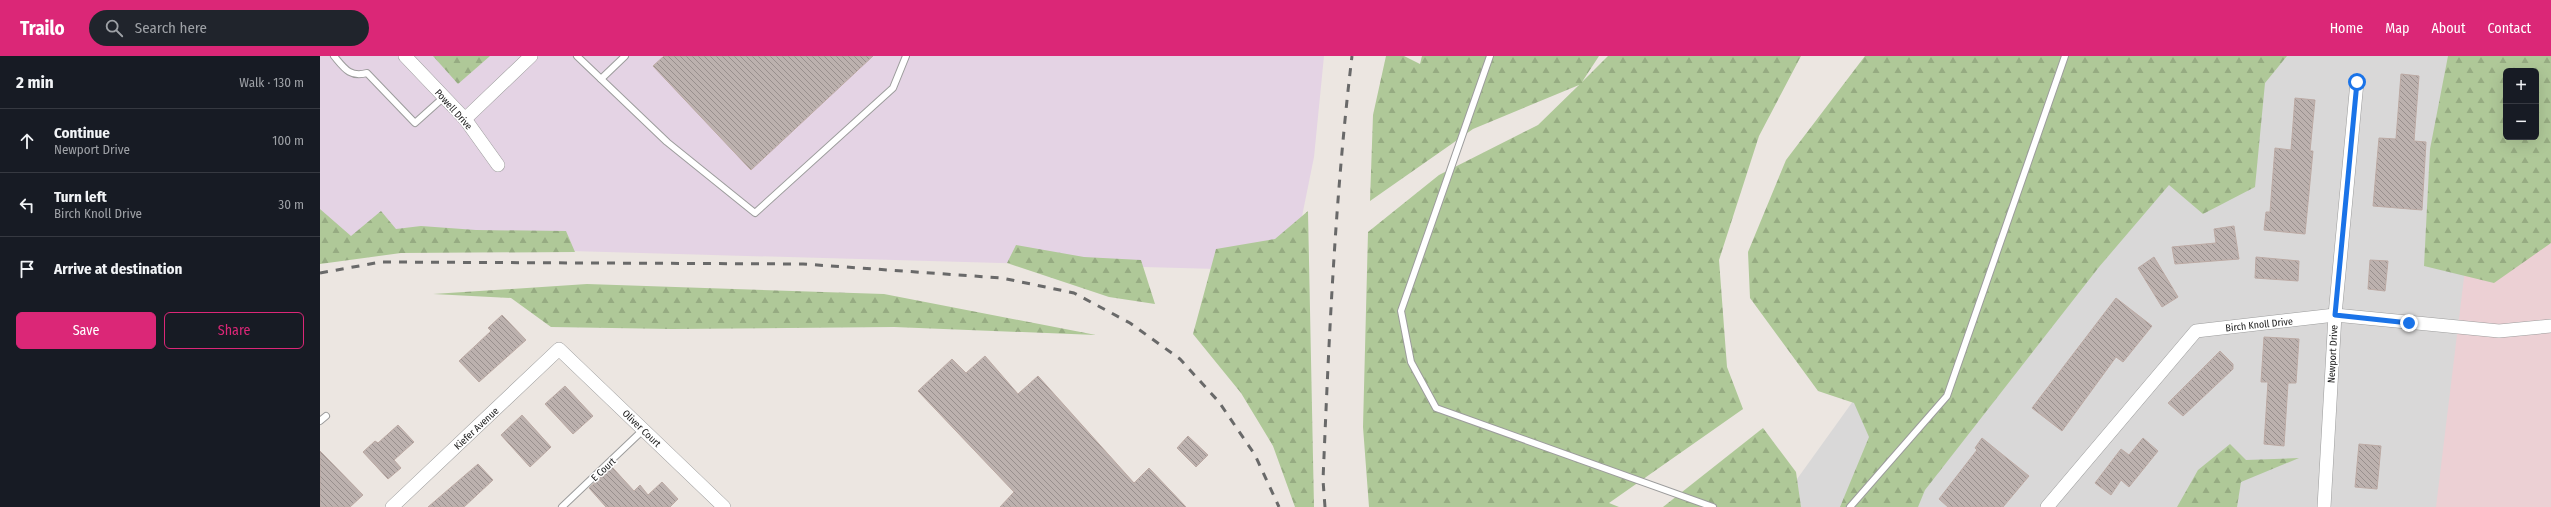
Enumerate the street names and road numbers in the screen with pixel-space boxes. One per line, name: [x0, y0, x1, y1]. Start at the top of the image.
street label: Powell Drive: [432, 87, 475, 132]
street label: Birch Knoll Drive: [2225, 315, 2293, 335]
street label: Newport Drive: [2325, 325, 2341, 384]
street label: Kiefer Avenue: [452, 405, 501, 452]
street label: Oliver Court: [620, 407, 664, 450]
street label: E Court: [589, 455, 619, 484]

